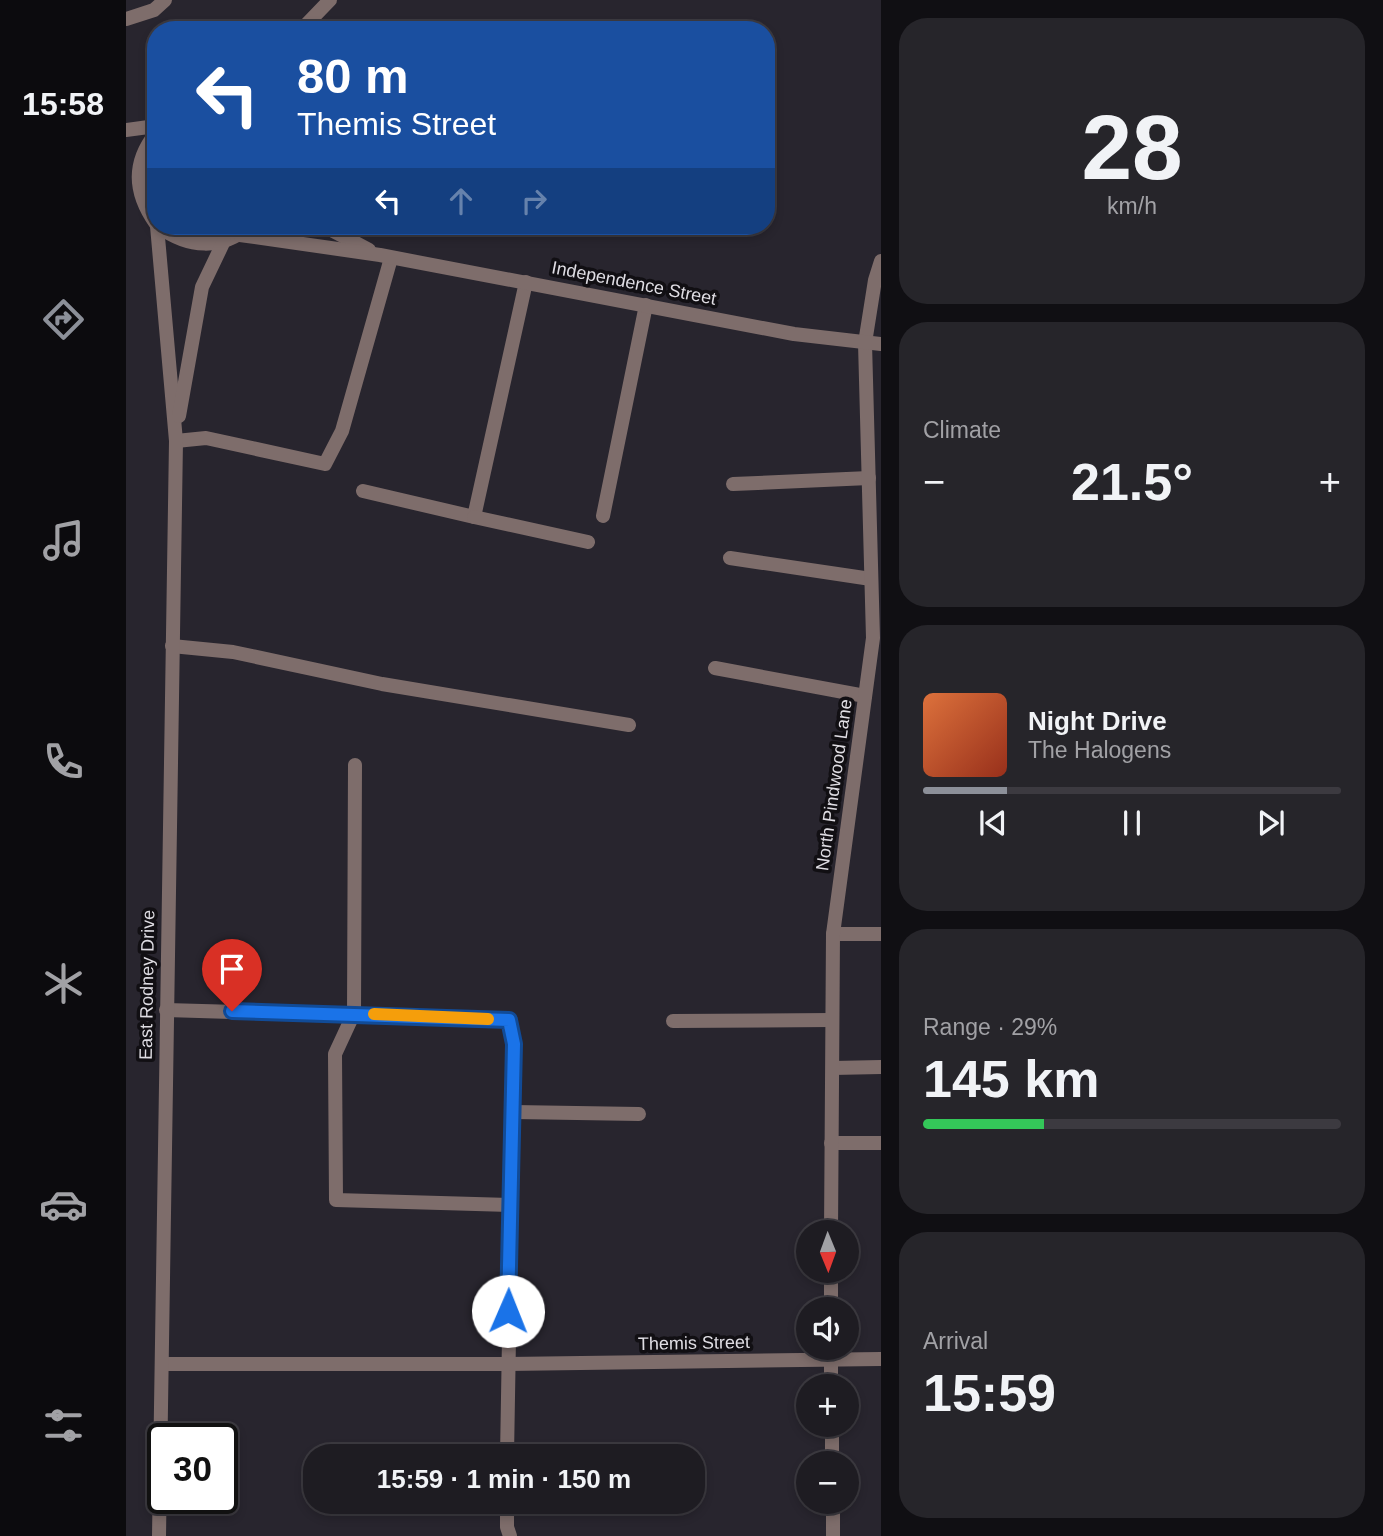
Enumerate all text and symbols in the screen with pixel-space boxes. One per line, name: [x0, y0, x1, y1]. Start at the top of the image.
icon: left: [182, 49, 273, 140]
text: 80 m: [297, 49, 409, 103]
text: 15:58: [22, 86, 104, 122]
text: 28: [1081, 97, 1183, 198]
text: Themis Street: [297, 106, 496, 142]
icon: left: [369, 182, 407, 220]
icon: ahead: [442, 182, 480, 220]
icon: right: [515, 182, 553, 220]
text: km/h: [1107, 193, 1157, 219]
street label: Independence Street: [550, 257, 718, 309]
icon: directions: [39, 295, 88, 344]
text: Climate: [923, 417, 1001, 443]
text: 21.5°: [1071, 453, 1193, 511]
text: −: [923, 461, 945, 503]
text: +: [1319, 461, 1341, 503]
icon: music: [39, 516, 88, 565]
street label: North Pindwood Lane: [812, 698, 856, 872]
text: Night Drive: [1028, 706, 1167, 736]
icon: phone: [39, 737, 88, 786]
text: The Halogens: [1028, 737, 1171, 763]
icon: previous: [974, 804, 1012, 842]
icon: pause: [1113, 804, 1151, 842]
icon: next: [1252, 804, 1290, 842]
street label: East Rodney Drive: [136, 910, 158, 1060]
pin: [202, 939, 262, 1011]
icon: arrive: [213, 950, 251, 988]
icon: climate: [39, 959, 88, 1008]
text: Range · 29%: [923, 1014, 1057, 1040]
text: 145 km: [923, 1050, 1099, 1108]
icon: car: [39, 1180, 88, 1229]
north arrow: [796, 1220, 859, 1283]
map controls: [796, 1220, 859, 1514]
position arrow: [471, 1274, 545, 1348]
button: sound: [796, 1297, 859, 1360]
text: Arrival: [923, 1328, 988, 1354]
street label: Themis Street: [638, 1332, 750, 1354]
text: 15:59: [923, 1364, 1056, 1422]
button: +: [796, 1374, 859, 1437]
icon: filters: [39, 1401, 88, 1450]
speed limit sign: 30: [147, 1423, 238, 1514]
button: −: [796, 1451, 859, 1514]
text: 15:59 · 1 min · 150 m: [377, 1464, 631, 1494]

